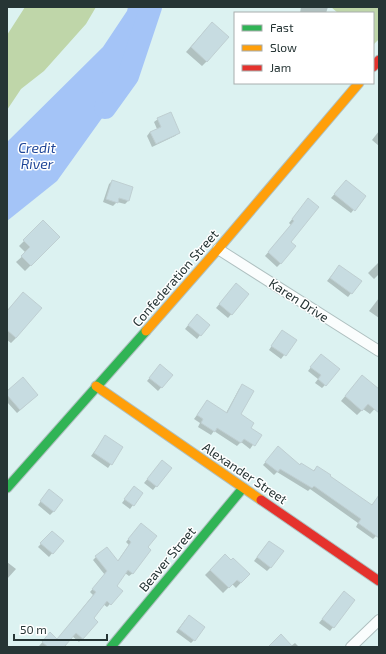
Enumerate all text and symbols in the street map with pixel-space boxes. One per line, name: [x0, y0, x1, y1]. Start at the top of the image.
legend: [234, 12, 374, 84]
text: Fast: [270, 20, 294, 34]
text: Slow: [270, 40, 297, 54]
text: Jam: [270, 60, 291, 74]
water label: Credit River: [18, 139, 57, 172]
street label: Confederation Street: [129, 226, 221, 330]
street label: Karen Drive: [266, 275, 332, 325]
street label: Alexander Street: [200, 439, 290, 507]
street label: Beaver Street: [135, 523, 199, 595]
scale bar: [14, 616, 107, 642]
text: 50 m: [20, 622, 47, 636]

